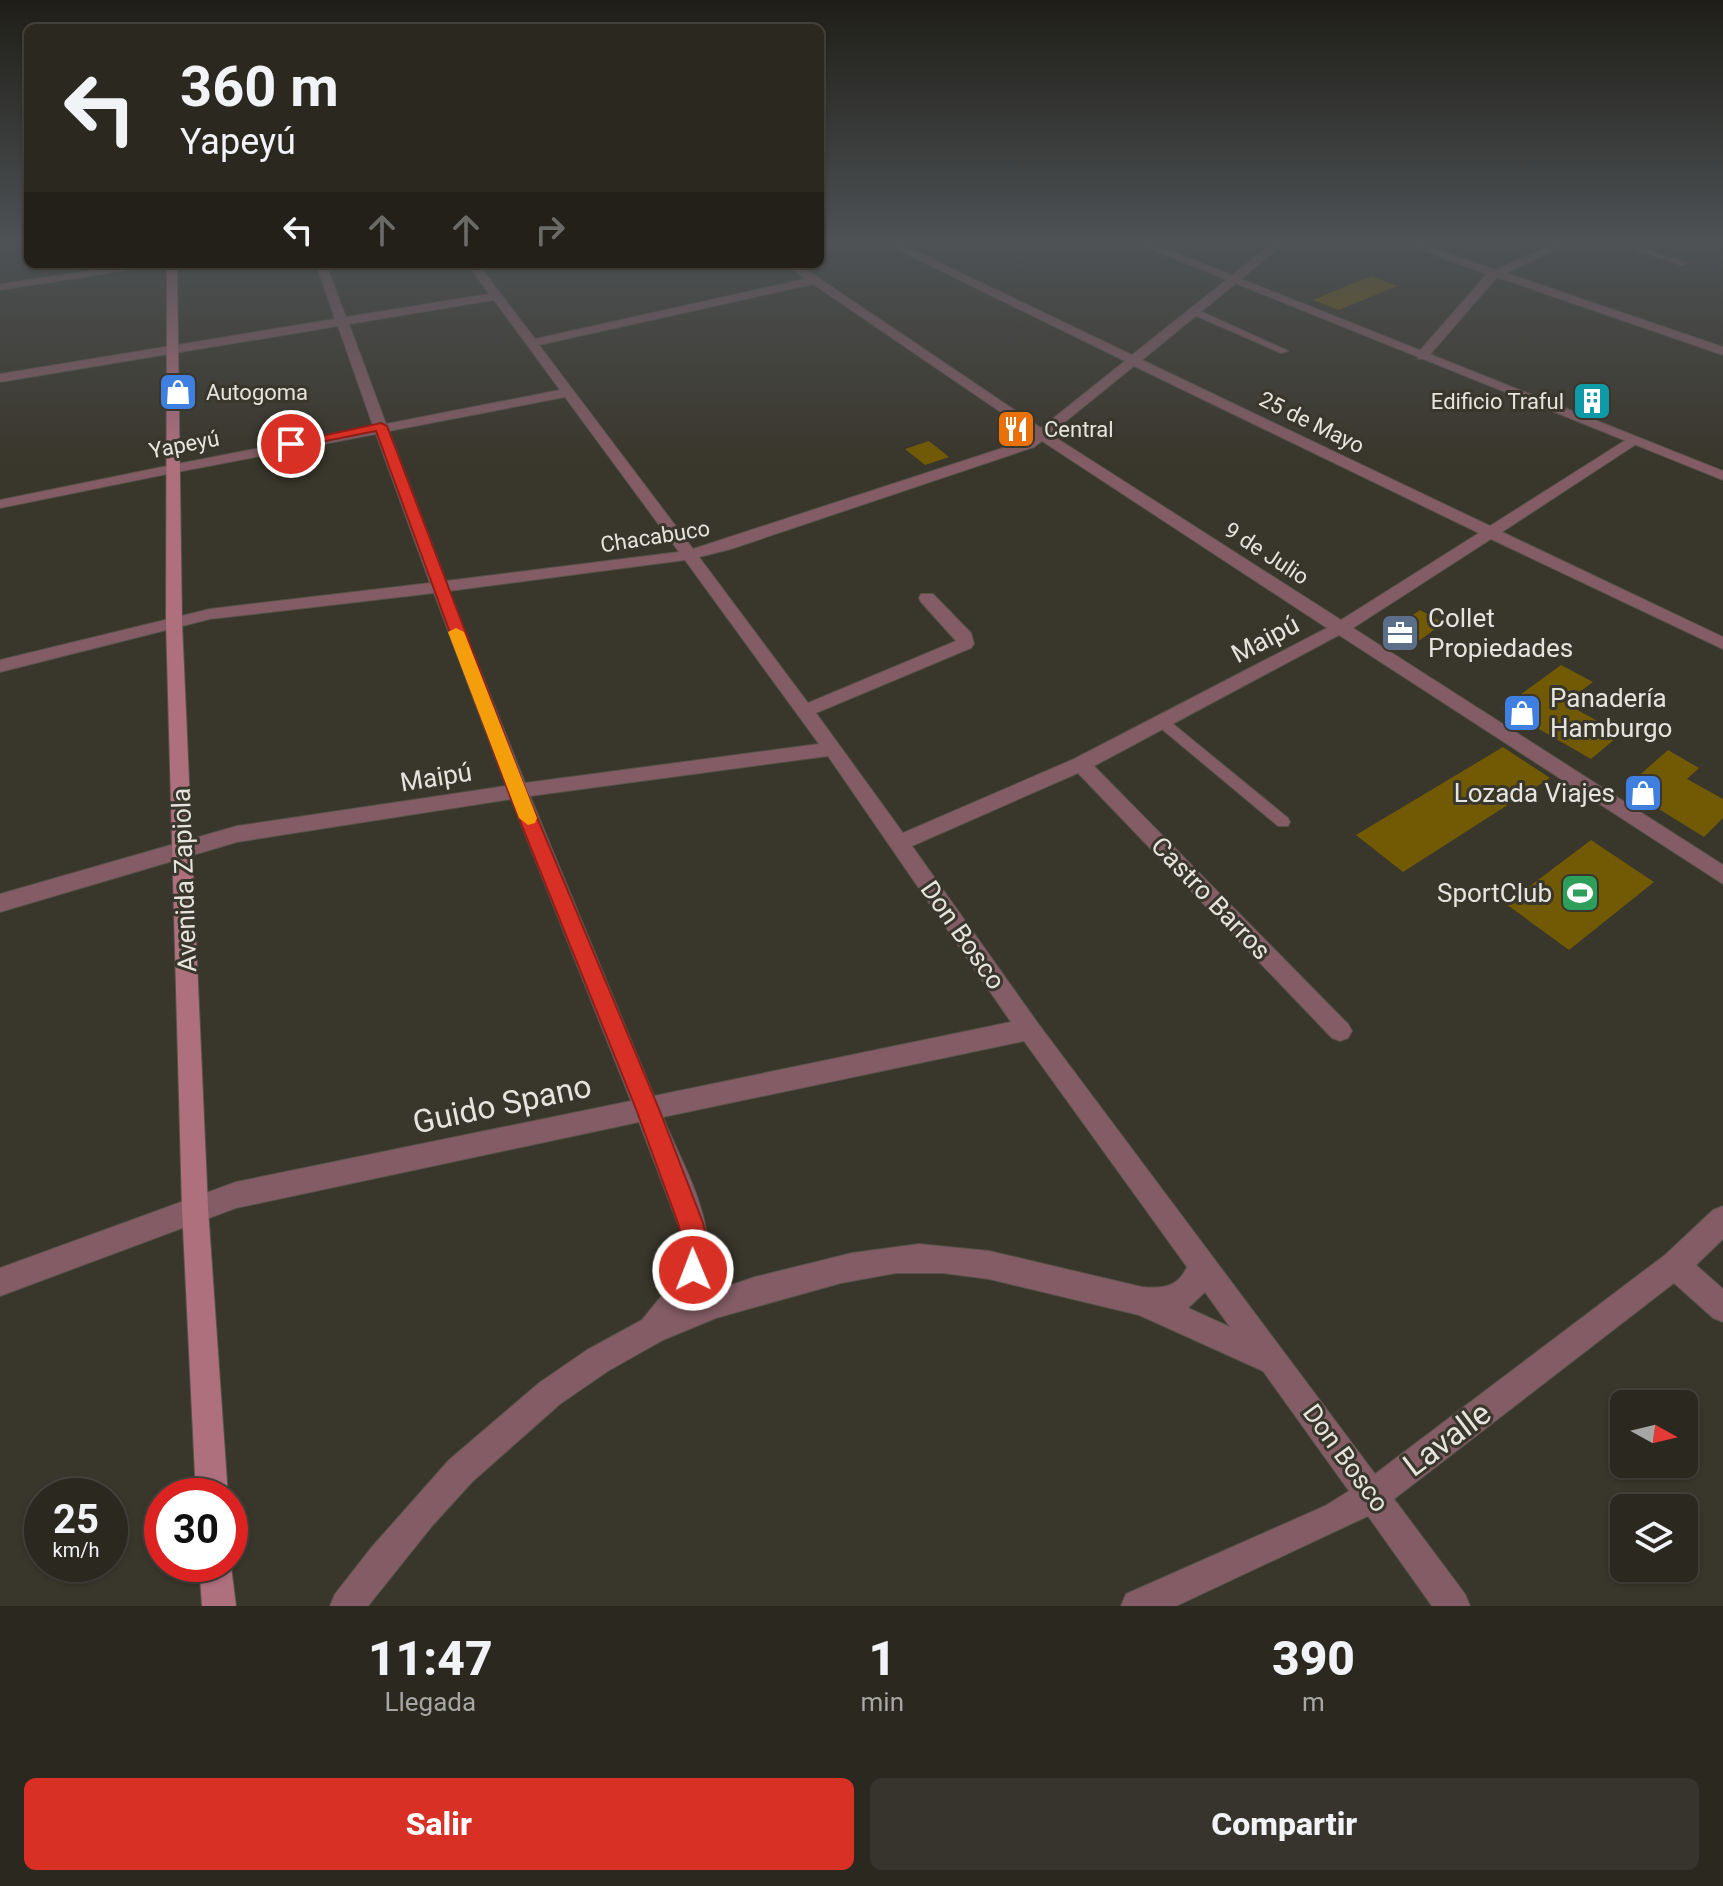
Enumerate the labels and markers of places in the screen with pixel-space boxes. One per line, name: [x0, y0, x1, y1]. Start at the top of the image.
shop icon: Autogoma: [157, 371, 199, 413]
place label: Autogoma: [206, 380, 308, 405]
building icon: Edificio Traful: [1571, 380, 1613, 422]
place label: Edificio Traful: [1431, 389, 1564, 414]
restaurant icon: Central: [995, 408, 1037, 450]
pin: [257, 410, 325, 478]
place label: Central: [1044, 417, 1114, 442]
place label: Collet Propiedades: [1428, 603, 1573, 663]
office icon: Collet Propiedades: [1379, 612, 1421, 654]
place label: Panadería Hamburgo: [1550, 683, 1672, 743]
shop icon: Panadería Hamburgo: [1501, 692, 1543, 734]
shop icon: Lozada Viajes: [1622, 772, 1664, 814]
place label: Lozada Viajes: [1454, 778, 1615, 808]
sports icon: SportClub: [1559, 872, 1601, 914]
place label: SportClub: [1437, 878, 1552, 908]

